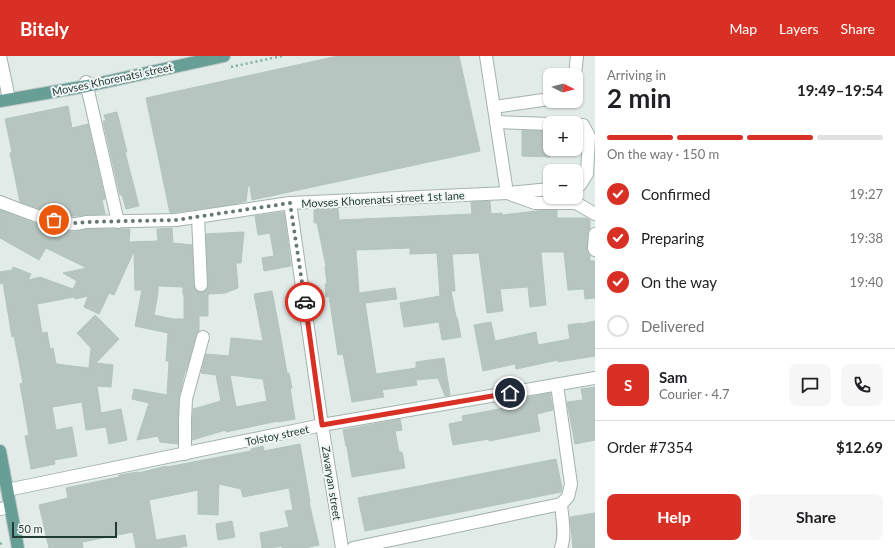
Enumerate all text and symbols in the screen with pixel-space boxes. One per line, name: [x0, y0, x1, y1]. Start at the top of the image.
text: Bitely: [20, 17, 69, 40]
text: Map: [729, 20, 757, 37]
text: Layers: [779, 20, 819, 37]
text: Share: [841, 20, 875, 37]
street label: Movses Khorenatsi street: [51, 60, 173, 98]
text: Arriving in: [607, 67, 666, 83]
north arrow: [543, 68, 583, 108]
map controls: [543, 68, 583, 204]
text: 19:49–19:54: [797, 81, 883, 99]
text: 2 min: [607, 82, 671, 114]
button: +: [543, 116, 583, 156]
text: On the way · 150 m: [607, 146, 719, 162]
button: −: [543, 164, 583, 204]
icon: check: [607, 183, 629, 205]
text: Confirmed: [641, 185, 710, 203]
text: 19:27: [850, 186, 883, 202]
street label: Movses Khorenatsi street 1st lane: [301, 188, 465, 210]
pin: [37, 203, 71, 237]
icon: bag: [43, 209, 65, 231]
icon: check: [607, 227, 629, 249]
text: Preparing: [641, 229, 704, 247]
text: 19:38: [850, 230, 883, 246]
icon: check: [607, 271, 629, 293]
text: On the way: [641, 273, 717, 291]
text: 19:40: [850, 274, 883, 290]
courier: [285, 282, 325, 322]
icon: car: [294, 291, 316, 313]
text: Delivered: [641, 317, 704, 335]
button: chat: [789, 364, 831, 406]
button: phone: [841, 364, 883, 406]
text: Sam: [659, 368, 687, 386]
pin: [493, 376, 527, 410]
text: S: [624, 376, 632, 394]
icon: home: [499, 382, 521, 404]
text: Courier · 4.7: [659, 386, 730, 402]
street label: Tolstoy street: [244, 422, 310, 448]
text: Order #7354: [607, 438, 693, 456]
text: $12.69: [836, 438, 883, 456]
street label: Zavaryan street: [320, 445, 344, 521]
button: Help: [607, 494, 741, 540]
button: Share: [749, 494, 883, 540]
scale bar: [12, 520, 117, 539]
text: 50 m: [18, 522, 43, 535]

